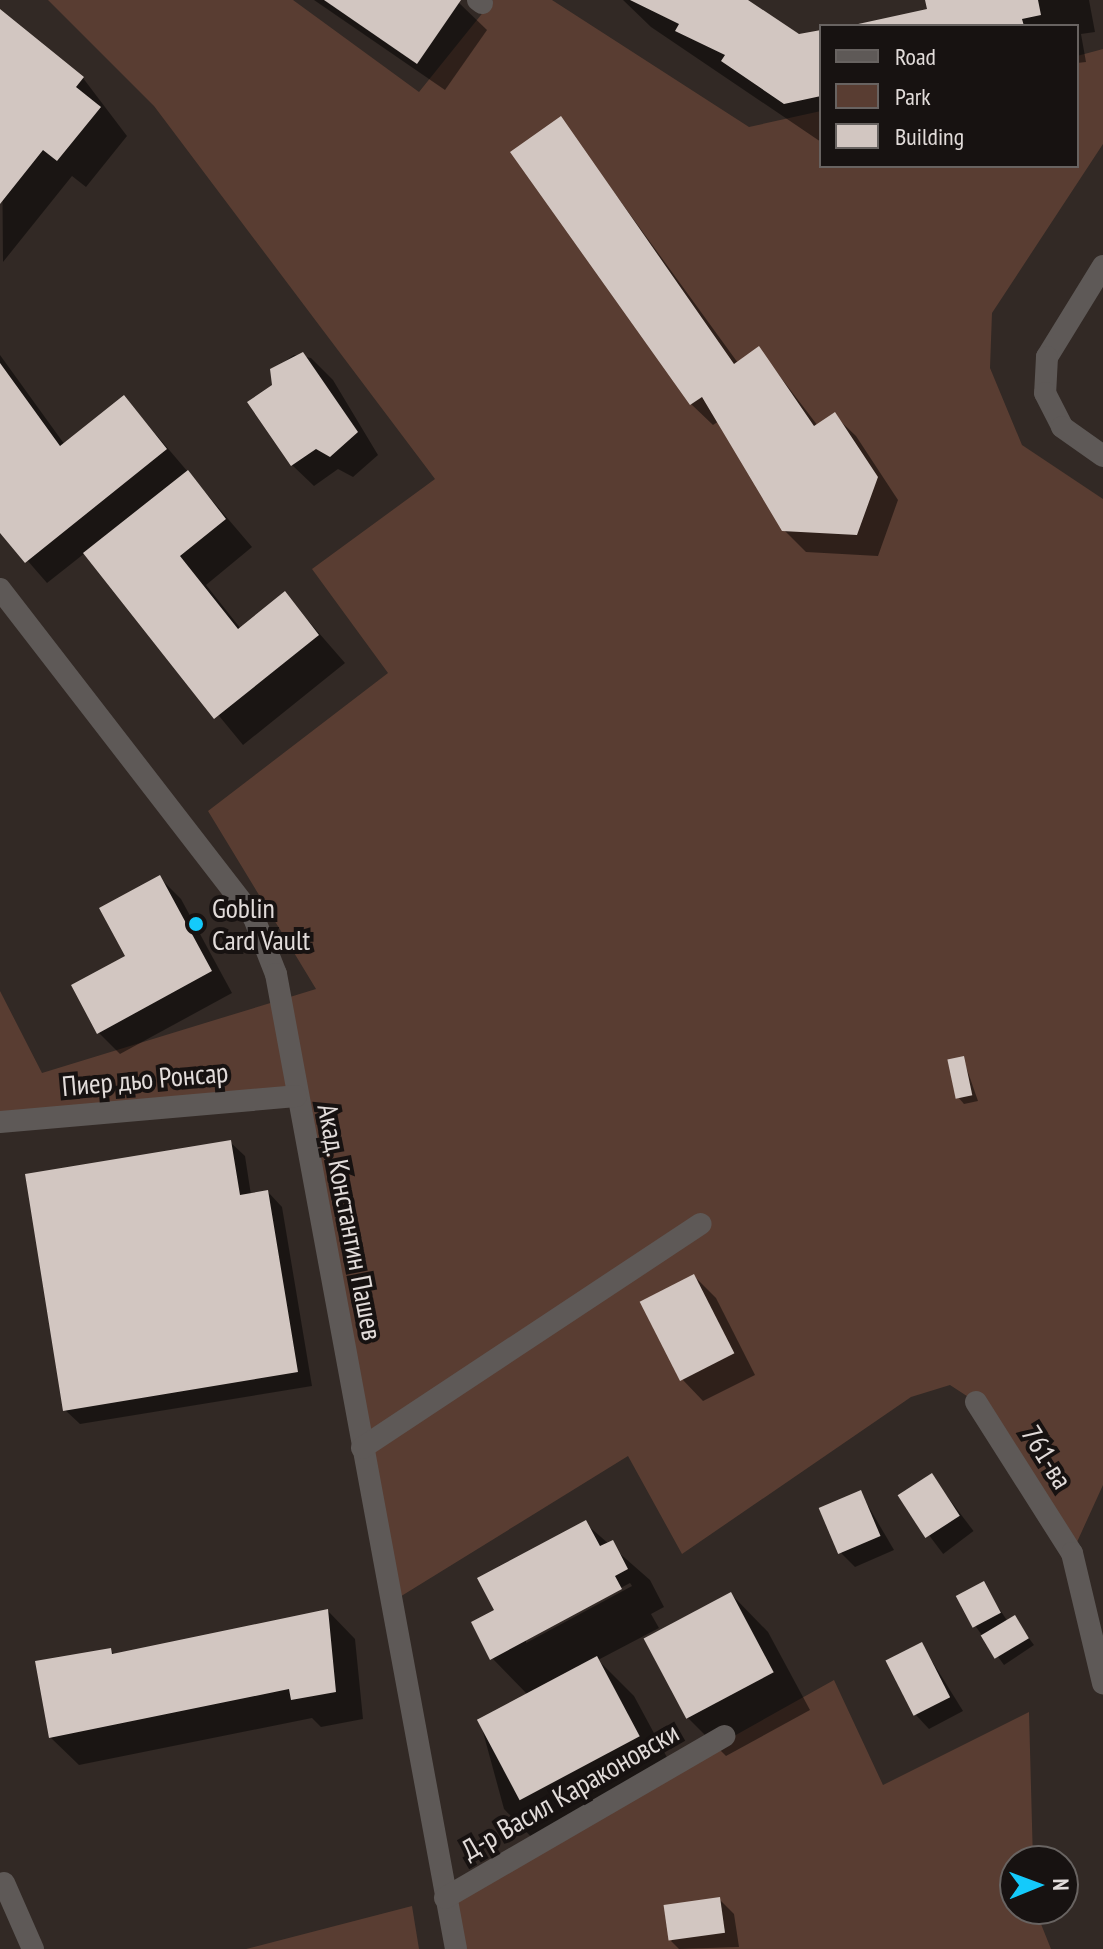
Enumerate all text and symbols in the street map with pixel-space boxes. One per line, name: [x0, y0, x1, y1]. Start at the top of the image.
legend: [819, 24, 1079, 168]
text: Road: [895, 41, 936, 72]
text: Park: [895, 81, 931, 112]
text: Building: [895, 121, 964, 152]
place label: Goblin Card Vault: [212, 891, 311, 957]
marker: Goblin Card Vault: [187, 915, 205, 933]
street label: Пиер дьо Ронсар: [60, 1055, 230, 1103]
street label: Акад. Константин Пашев: [310, 1100, 390, 1344]
street label: 761-ва: [1015, 1419, 1079, 1495]
street label: Д-р Васил Караконовски: [455, 1715, 685, 1867]
north arrow: [999, 1845, 1079, 1925]
text: N: [1047, 1878, 1075, 1891]

